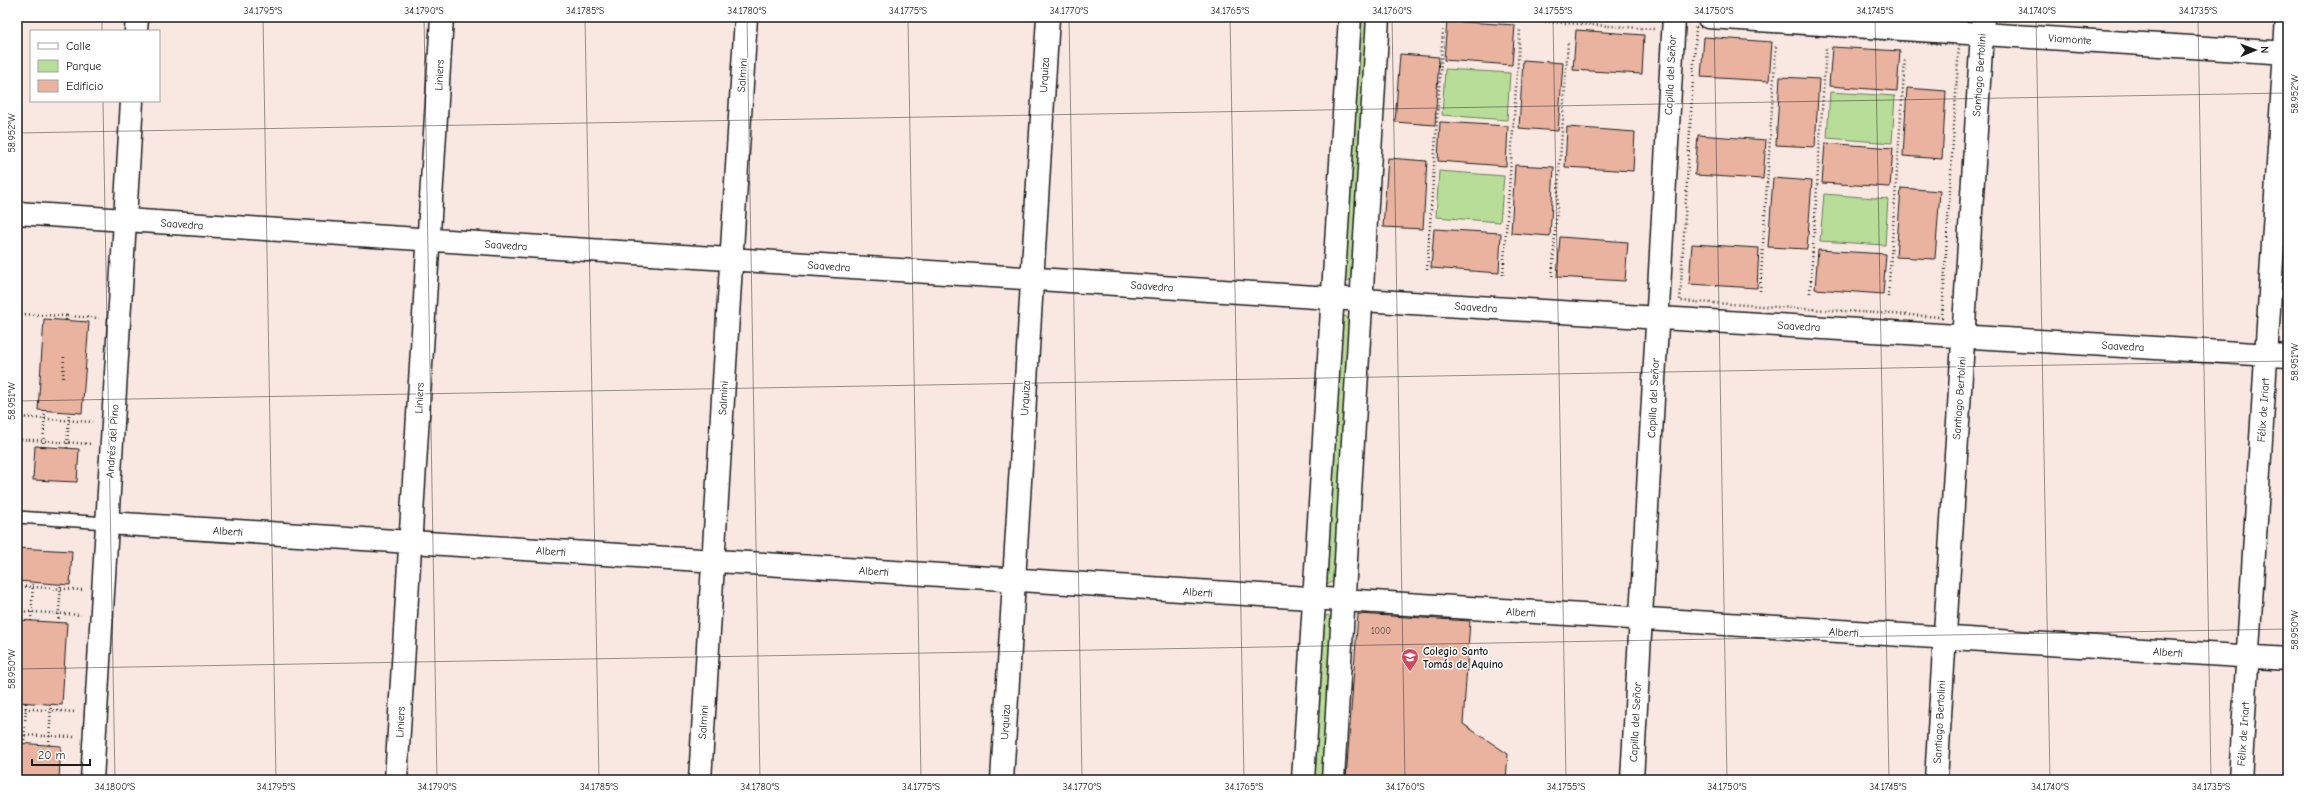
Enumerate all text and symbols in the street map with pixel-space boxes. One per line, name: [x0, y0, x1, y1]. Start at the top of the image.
text: 34.1795°S: [244, 5, 283, 17]
text: 34.1790°S: [404, 5, 444, 17]
text: 34.1785°S: [566, 5, 605, 17]
text: 34.1780°S: [727, 5, 767, 17]
text: 34.1775°S: [889, 5, 928, 17]
text: 34.1770°S: [1050, 5, 1089, 17]
text: 34.1765°S: [1211, 5, 1250, 17]
text: 34.1760°S: [1372, 5, 1412, 17]
text: 34.1755°S: [1534, 5, 1573, 17]
text: 34.1750°S: [1694, 5, 1734, 17]
text: 34.1745°S: [1856, 5, 1894, 17]
text: 34.1740°S: [2018, 5, 2057, 17]
text: 34.1735°S: [2179, 5, 2218, 17]
legend: [30, 30, 160, 102]
north arrow: [2235, 30, 2275, 70]
street label: Viamonte: [2048, 32, 2093, 48]
street label: Santiago Bertolini: [1970, 33, 1989, 117]
street label: Capilla del Señor: [1662, 34, 1679, 115]
text: Calle: [66, 39, 91, 53]
text: N: [2258, 46, 2271, 54]
street label: Salmini: [735, 57, 750, 93]
street label: Urquiza: [1037, 57, 1052, 93]
text: Parque: [66, 59, 101, 73]
street label: Liniers: [432, 59, 447, 91]
text: 58.952°W: [2289, 74, 2301, 114]
text: Edificio: [66, 79, 103, 93]
text: 58.952°W: [6, 113, 18, 153]
street label: Saavedra: [160, 217, 204, 232]
street label: Saavedra: [484, 238, 528, 253]
street label: Saavedra: [807, 259, 851, 274]
street label: Saavedra: [1130, 279, 1174, 294]
street label: Saavedra: [1454, 300, 1498, 315]
street label: Saavedra: [1777, 319, 1821, 334]
street label: Saavedra: [2101, 339, 2145, 354]
text: 58.951°W: [2289, 343, 2301, 381]
street label: Santiago Bertolini: [1950, 356, 1969, 440]
street label: Capilla del Señor: [1645, 357, 1662, 438]
street label: Félix de Iriart: [2255, 377, 2272, 443]
street label: Urquiza: [1018, 380, 1033, 416]
street label: Salmini: [716, 381, 731, 416]
text: 58.951°W: [6, 382, 18, 420]
street label: Liniers: [412, 382, 427, 414]
street label: Andrés del Pino: [103, 403, 122, 478]
street label: Alberti: [212, 524, 243, 539]
street label: Alberti: [535, 544, 566, 559]
street label: Alberti: [858, 564, 889, 579]
street label: Alberti: [1182, 585, 1213, 600]
street label: Alberti: [1505, 605, 1536, 620]
text: 58.950°W: [2289, 610, 2301, 650]
street label: Alberti: [1829, 625, 1859, 640]
house number: 1000: [1371, 626, 1391, 636]
place label: Colegio Santo Tomás de Aquino: [1423, 645, 1504, 671]
street label: Alberti: [2152, 645, 2183, 660]
school or university icon: Colegio Santo Tomás de Aquino: [1400, 647, 1420, 672]
text: 58.950°W: [6, 649, 18, 689]
street label: Santiago Bertolini: [1931, 680, 1948, 764]
street label: Capilla del Señor: [1627, 681, 1644, 762]
street label: Félix de Iriart: [2235, 701, 2252, 767]
street label: Salmini: [696, 704, 711, 740]
street label: Urquiza: [998, 704, 1013, 740]
street label: Liniers: [393, 706, 408, 738]
scale bar: [32, 741, 90, 767]
text: 20 m: [38, 748, 66, 762]
text: 34.1800°S: [95, 781, 136, 793]
text: 34.1795°S: [257, 781, 296, 793]
text: 34.1790°S: [417, 781, 457, 793]
text: 34.1785°S: [580, 781, 619, 793]
text: 34.1780°S: [740, 781, 780, 793]
text: 34.1775°S: [902, 781, 941, 793]
text: 34.1770°S: [1063, 781, 1102, 793]
text: 34.1765°S: [1225, 781, 1264, 793]
text: 34.1760°S: [1385, 781, 1425, 793]
text: 34.1755°S: [1547, 781, 1586, 793]
text: 34.1750°S: [1707, 781, 1747, 793]
text: 34.1745°S: [1869, 781, 1907, 793]
text: 34.1740°S: [2031, 781, 2070, 793]
text: 34.1735°S: [2192, 781, 2231, 793]

